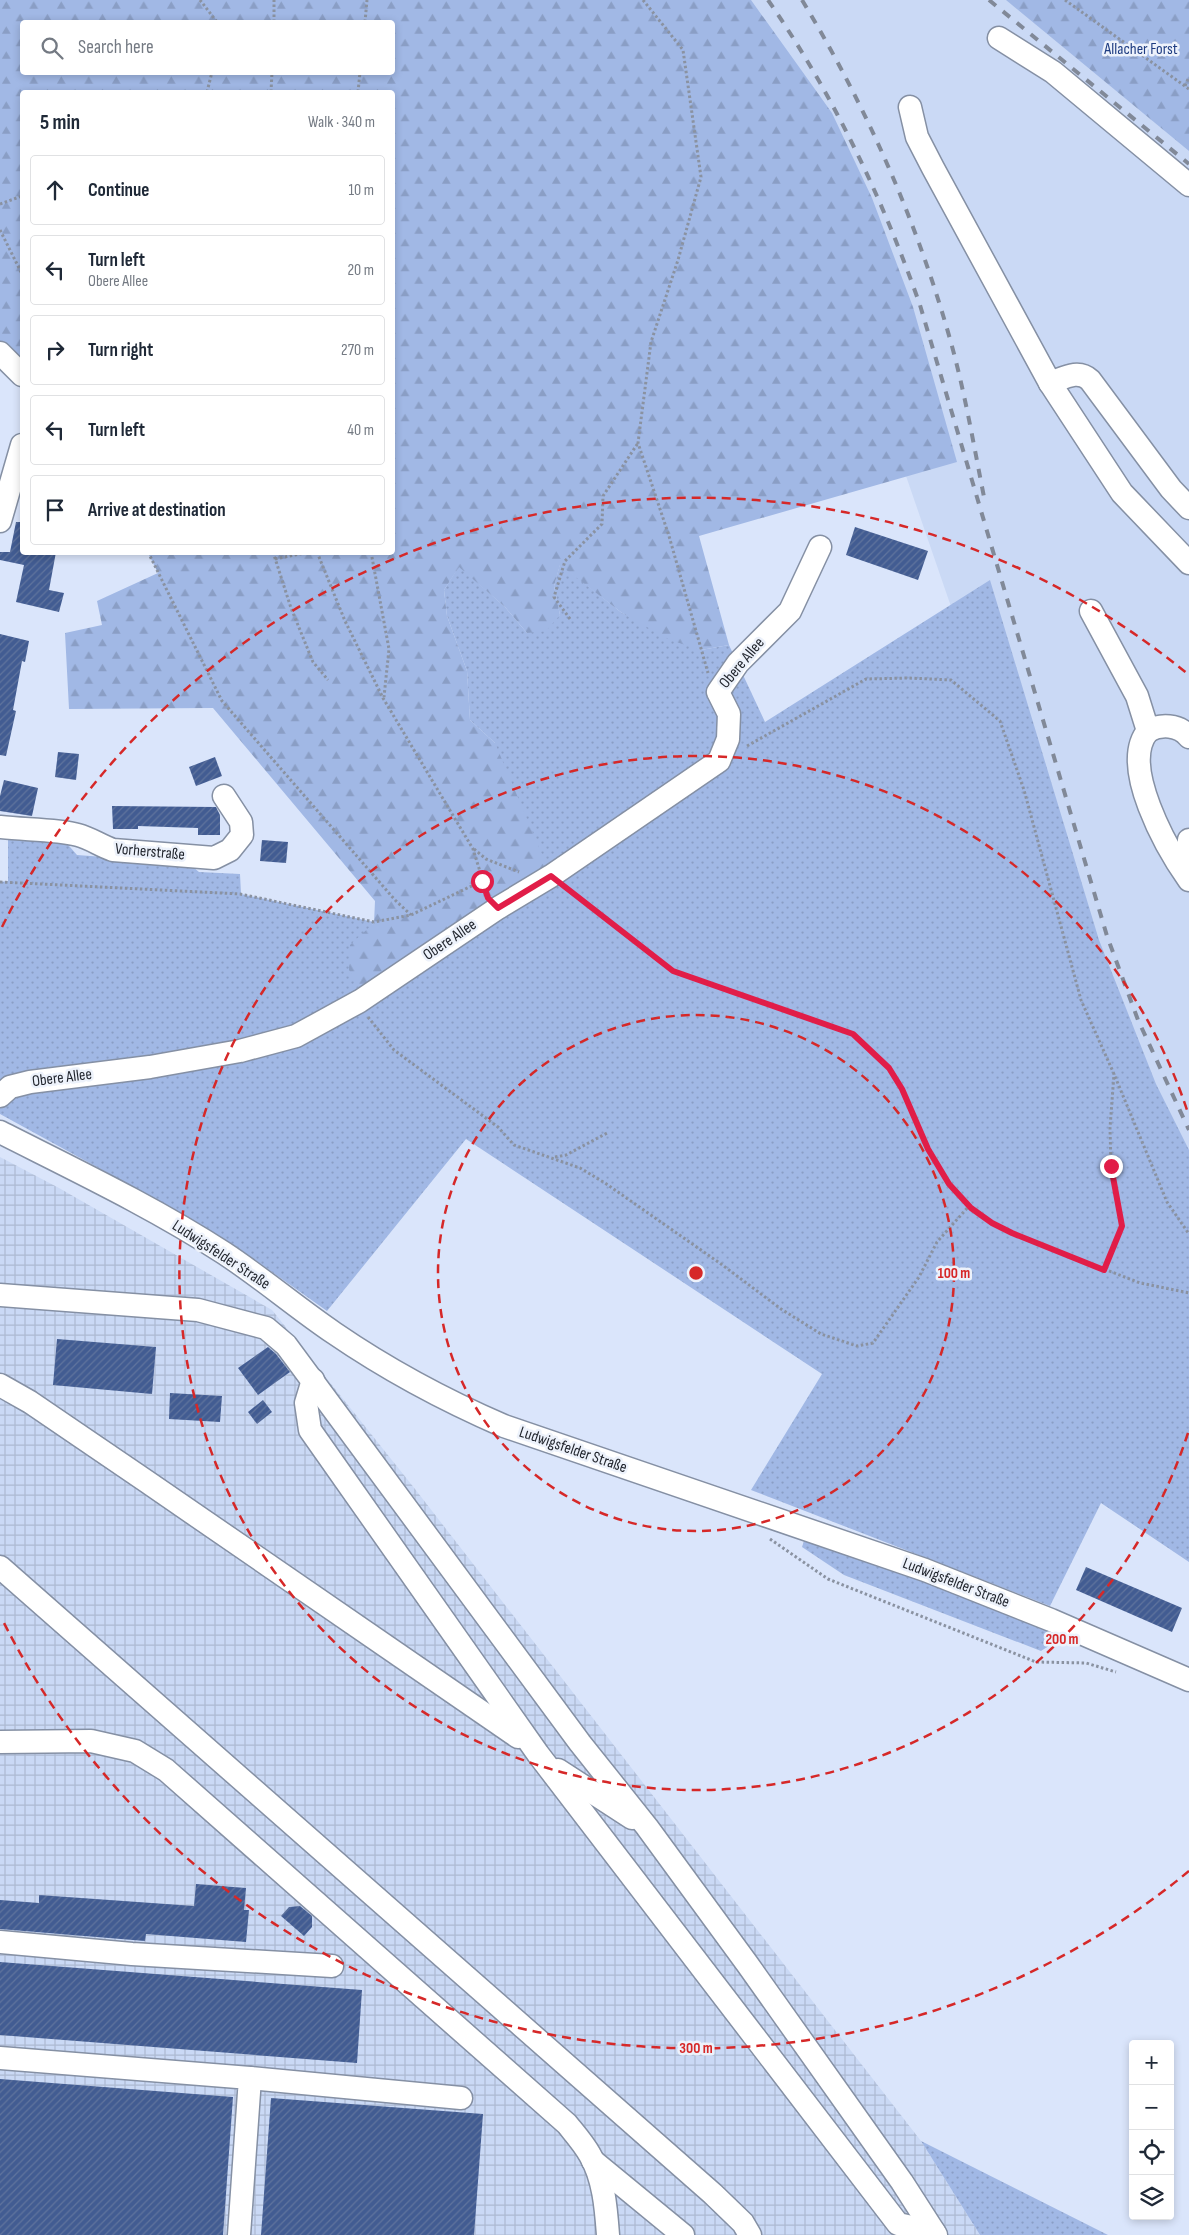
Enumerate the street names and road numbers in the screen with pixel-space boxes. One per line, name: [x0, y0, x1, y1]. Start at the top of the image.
street label: Obere Allee: [715, 634, 769, 692]
street label: Vorherstraße: [114, 839, 186, 865]
street label: Obere Allee: [420, 915, 480, 965]
street label: Obere Allee: [31, 1065, 93, 1091]
street label: Ludwigsfelder Straße: [169, 1216, 273, 1294]
street label: Ludwigsfelder Straße: [517, 1423, 629, 1477]
street label: Ludwigsfelder Straße: [900, 1554, 1012, 1612]

